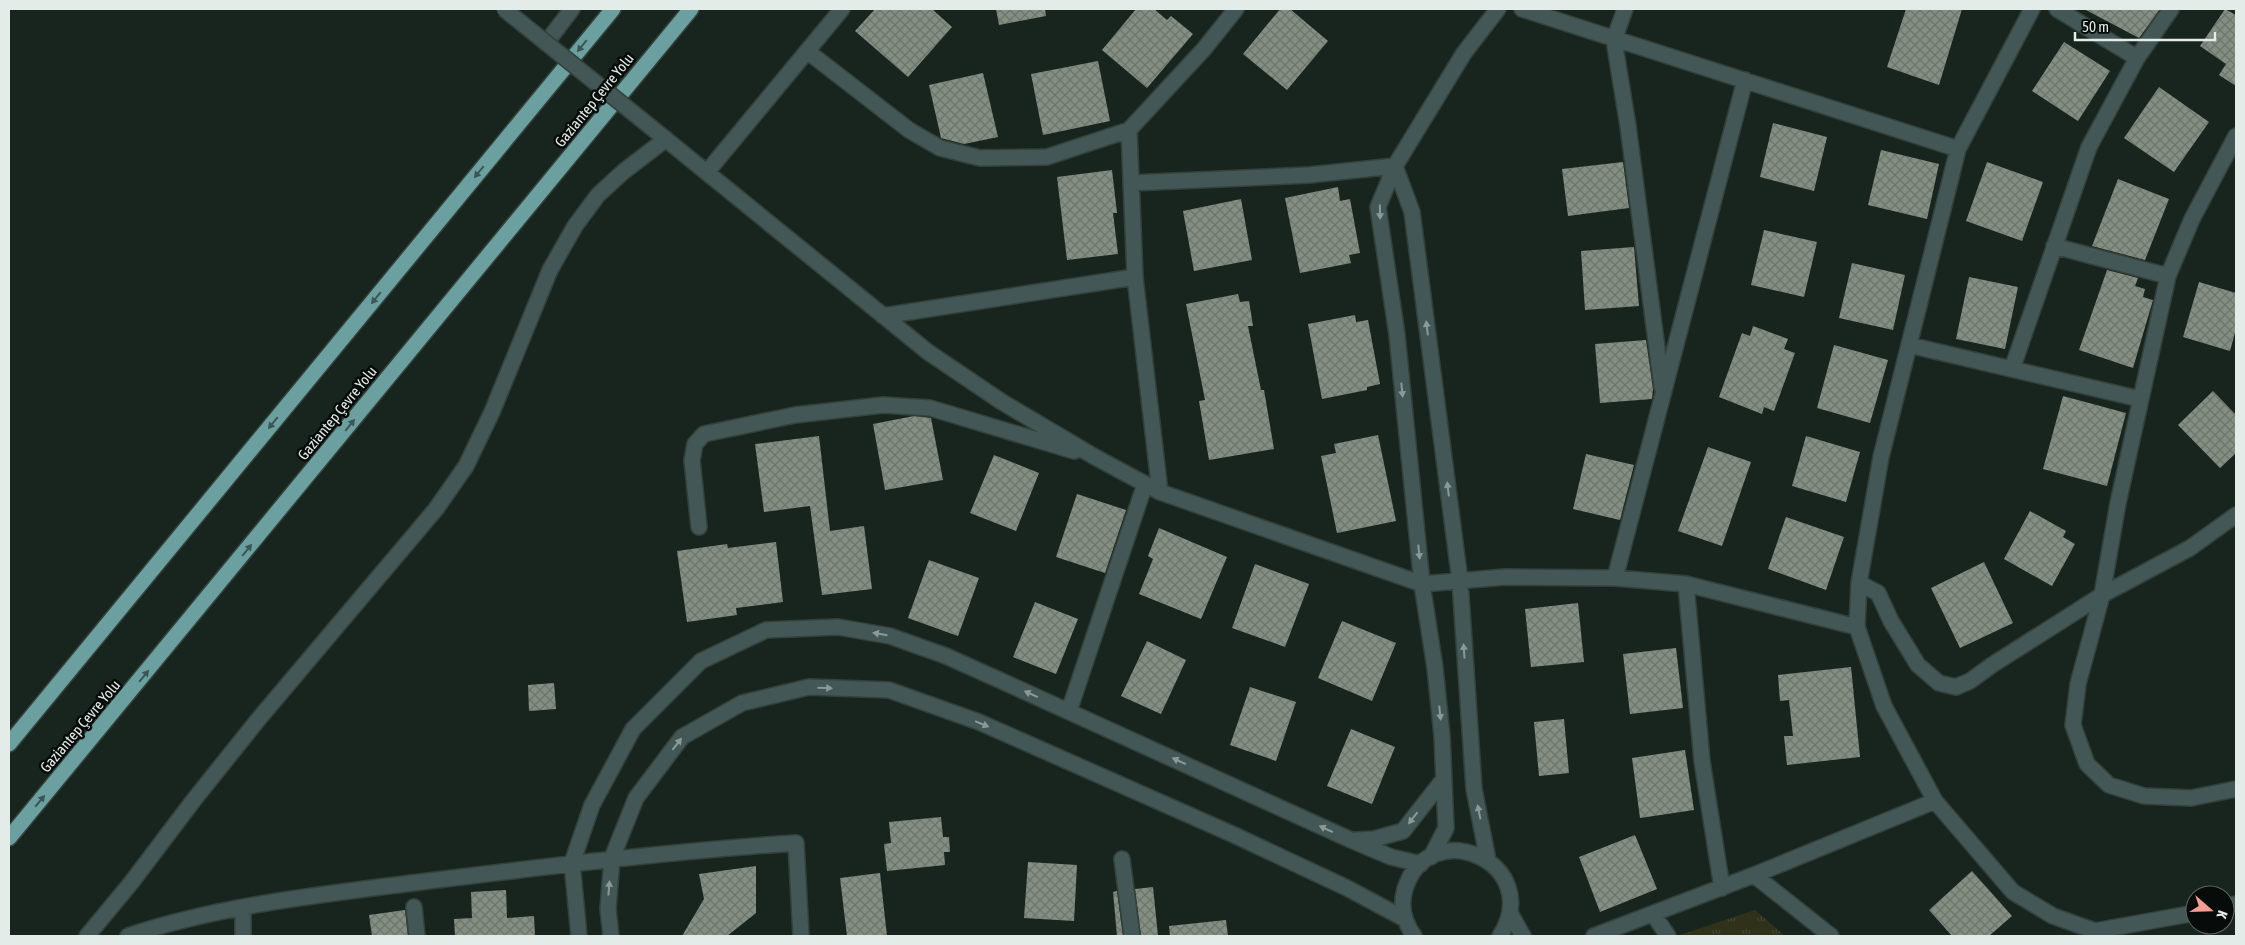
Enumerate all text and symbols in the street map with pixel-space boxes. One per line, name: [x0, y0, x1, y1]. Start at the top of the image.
scale bar: [2075, 10, 2215, 42]
text: 50 m: [2082, 18, 2109, 35]
one-way arrow: [577, 40, 588, 53]
street label: Gaziantep Çevre Yolu: [551, 50, 637, 150]
one-way arrow: [474, 165, 485, 178]
one-way arrow: [1376, 204, 1384, 220]
one-way arrow: [371, 291, 382, 304]
one-way arrow: [1423, 320, 1431, 336]
street label: Gaziantep Çevre Yolu: [294, 363, 380, 463]
one-way arrow: [1398, 383, 1406, 399]
one-way arrow: [268, 417, 279, 429]
one-way arrow: [344, 418, 355, 431]
one-way arrow: [1444, 481, 1452, 497]
one-way arrow: [241, 544, 252, 557]
one-way arrow: [1415, 544, 1423, 560]
one-way arrow: [871, 630, 887, 638]
one-way arrow: [1460, 642, 1468, 658]
one-way arrow: [138, 670, 149, 683]
street label: Gaziantep Çevre Yolu: [36, 676, 124, 776]
one-way arrow: [818, 684, 834, 692]
one-way arrow: [1024, 689, 1038, 697]
one-way arrow: [1436, 705, 1444, 721]
one-way arrow: [975, 720, 989, 728]
one-way arrow: [672, 738, 683, 751]
one-way arrow: [1172, 757, 1186, 765]
one-way arrow: [34, 795, 45, 808]
one-way arrow: [1474, 804, 1482, 820]
one-way arrow: [1407, 811, 1418, 824]
one-way arrow: [1319, 825, 1333, 833]
one-way arrow: [606, 879, 614, 895]
north arrow: [2185, 885, 2235, 935]
text: K: [2213, 908, 2231, 921]

